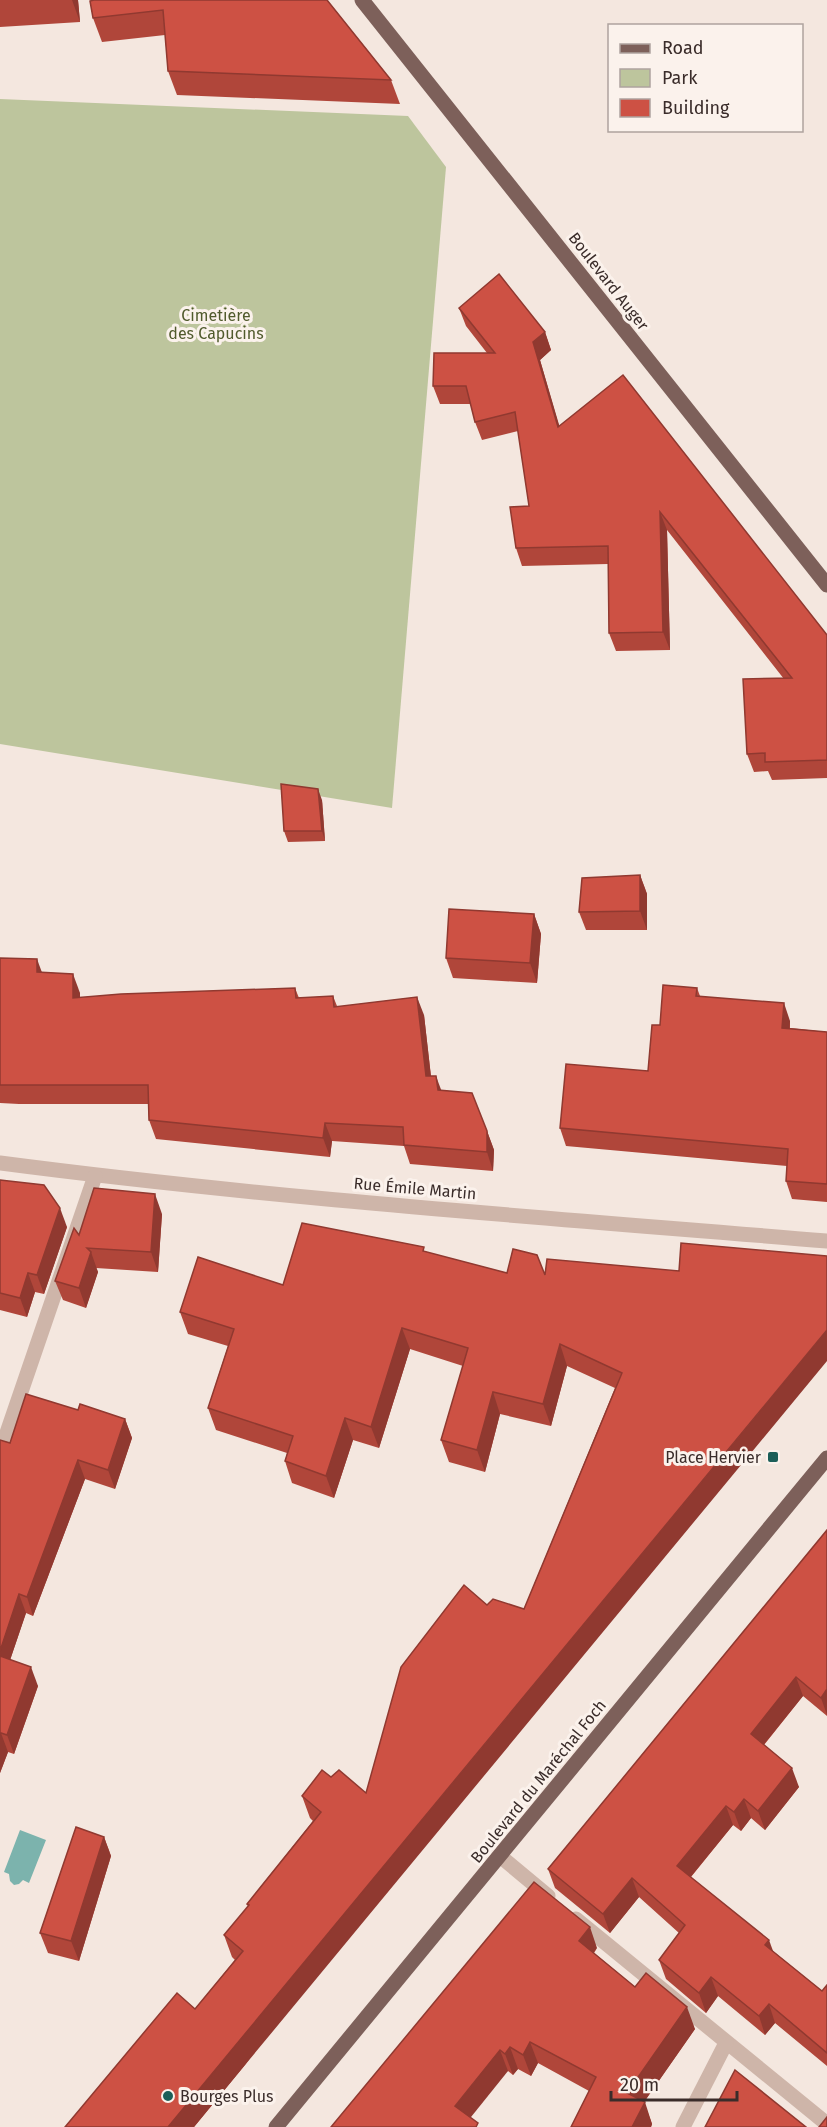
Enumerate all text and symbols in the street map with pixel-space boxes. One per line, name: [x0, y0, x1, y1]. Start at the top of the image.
legend: [608, 24, 803, 132]
text: Road: [662, 37, 704, 59]
text: Park: [662, 67, 698, 89]
text: Building: [662, 97, 730, 119]
street label: Boulevard Auger: [565, 229, 653, 335]
park label: Cimetière des Capucins: [168, 306, 264, 343]
street label: Rue Émile Martin: [353, 1173, 477, 1203]
place label: Place Hervier: [665, 1448, 762, 1467]
marker: Place Hervier: [766, 1450, 780, 1464]
street label: Boulevard du Maréchal Foch: [467, 1696, 610, 1867]
scale bar: [611, 2064, 737, 2102]
text: 20 m: [620, 2074, 659, 2096]
place label: Bourges Plus: [180, 2087, 273, 2106]
marker: Bourges Plus: [161, 2089, 175, 2103]

